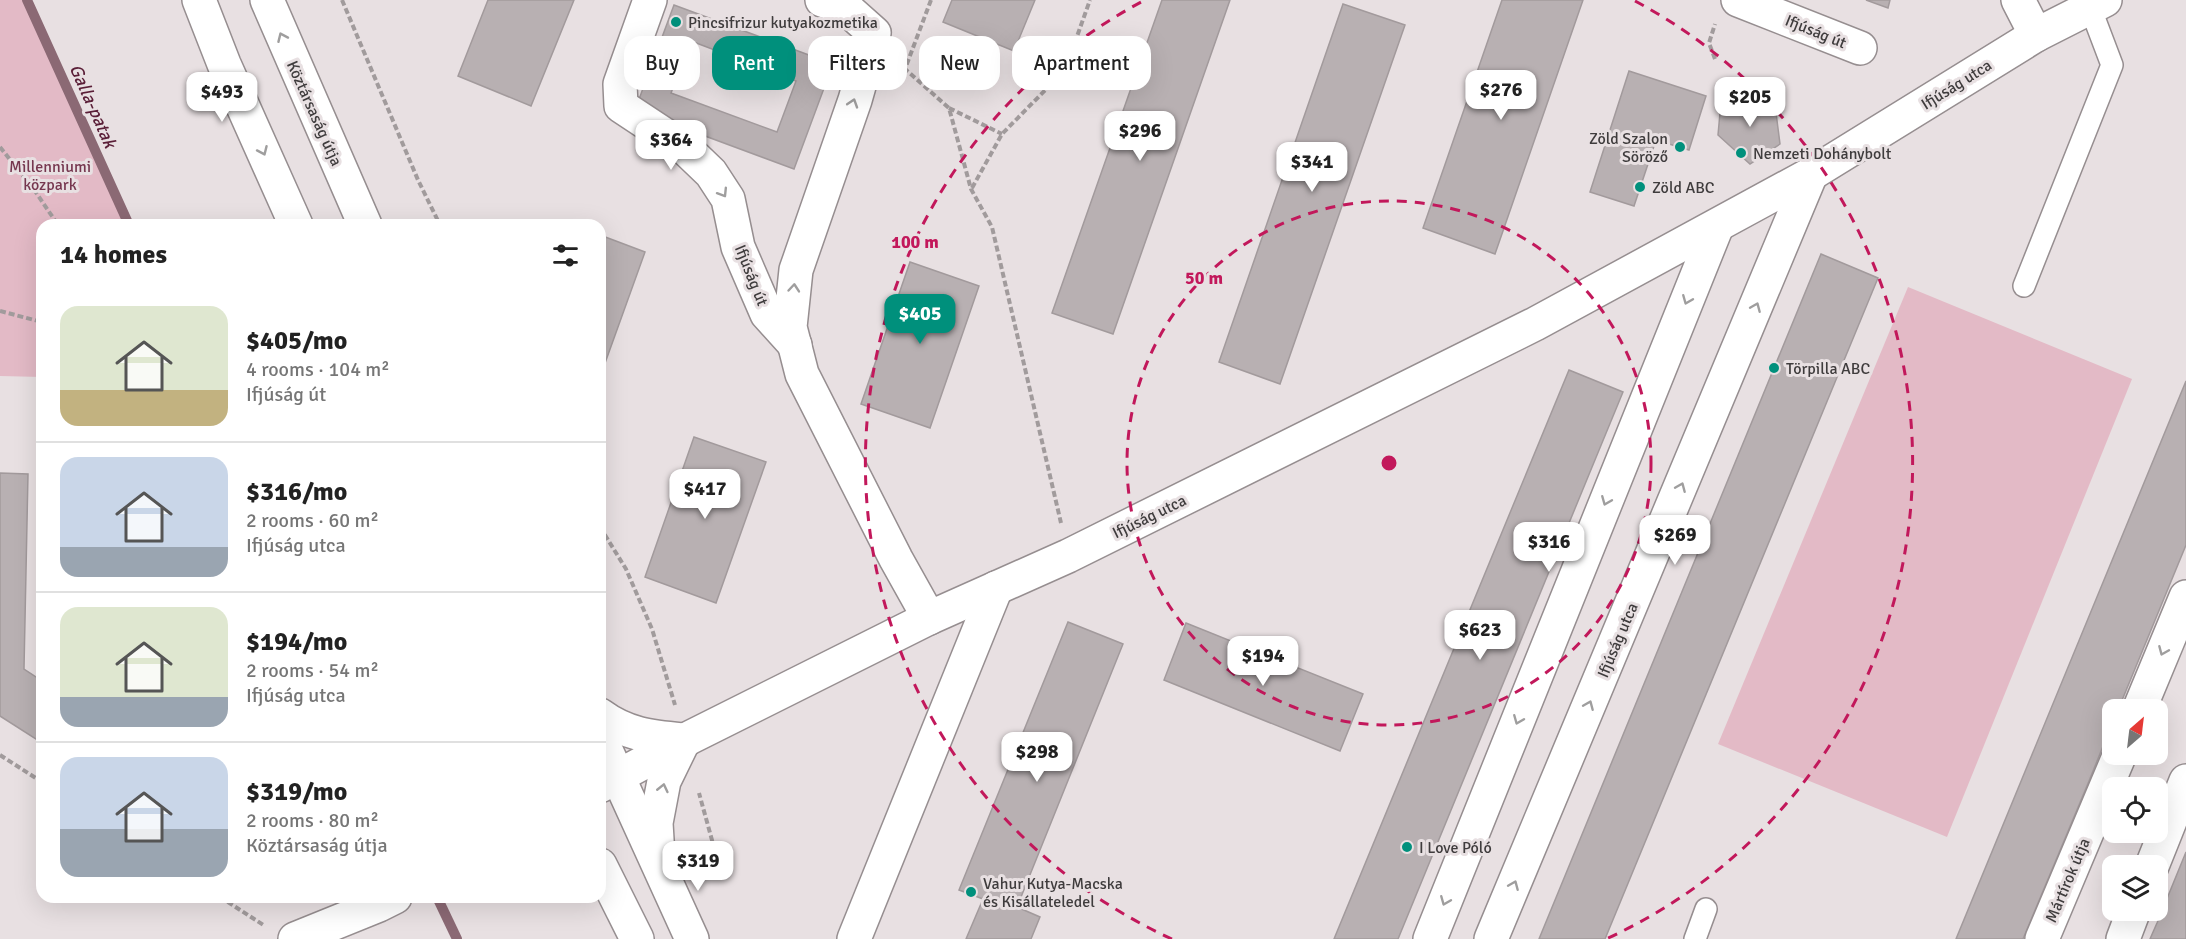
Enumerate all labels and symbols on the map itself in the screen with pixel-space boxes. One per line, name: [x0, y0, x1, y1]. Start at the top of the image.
street label: Ifjúság út: [1782, 11, 1849, 53]
place label: Pincsifrizur kutyakozmetika: [688, 13, 878, 33]
marker: Pincsifrizur kutyakozmetika: [669, 15, 683, 29]
one-way arrow: [277, 32, 289, 43]
street label: Ifjúság utca: [1917, 55, 1996, 114]
street label: Köztársaság útja: [282, 58, 346, 169]
water label: Galla-patak: [65, 61, 122, 153]
pin: $276: [1465, 70, 1537, 121]
pin: $493: [186, 72, 258, 123]
pin: $205: [1714, 77, 1786, 128]
one-way arrow: [846, 98, 859, 109]
pin: $296: [1104, 111, 1176, 162]
pin: $364: [635, 120, 707, 171]
place label: Zöld Szalon Söröző: [1589, 129, 1668, 167]
marker: Zöld Szalon Söröző: [1673, 140, 1687, 154]
pin: $341: [1276, 142, 1348, 193]
one-way arrow: [255, 144, 267, 155]
place label: Nemzeti Dohánybolt: [1753, 144, 1892, 164]
marker: Nemzeti Dohánybolt: [1734, 146, 1748, 160]
park label: Millenniumi közpark: [9, 157, 91, 195]
place label: Zöld ABC: [1652, 178, 1715, 198]
marker: Zöld ABC: [1633, 180, 1647, 194]
one-way arrow: [716, 186, 727, 197]
text: 100 m: [891, 231, 939, 253]
street label: Ifjúság út: [730, 242, 773, 309]
text: 50 m: [1185, 267, 1223, 289]
one-way arrow: [787, 283, 800, 292]
pin: $405: [884, 294, 956, 345]
one-way arrow: [1682, 294, 1694, 305]
one-way arrow: [1749, 302, 1761, 313]
place label: Törpilla ABC: [1786, 359, 1870, 379]
marker: Törpilla ABC: [1767, 361, 1781, 375]
centre of rings: [1379, 453, 1399, 473]
pin: $417: [669, 469, 741, 520]
one-way arrow: [1673, 482, 1685, 493]
street label: Ifjúság utca: [1109, 490, 1190, 543]
one-way arrow: [1601, 494, 1613, 505]
pin: $269: [1639, 515, 1711, 566]
pin: $316: [1513, 522, 1585, 573]
street label: Ifjúság utca: [1593, 600, 1643, 681]
pin: $623: [1444, 610, 1516, 661]
pin: $194: [1227, 636, 1299, 687]
one-way arrow: [2158, 645, 2170, 656]
north arrow: [2102, 699, 2168, 765]
one-way arrow: [1582, 700, 1594, 711]
one-way arrow: [1513, 714, 1525, 725]
pin: $298: [1001, 732, 1073, 783]
one-way arrow: [656, 783, 669, 793]
street label: Mártírok útja: [2041, 835, 2095, 926]
place label: I Love Póló: [1419, 838, 1492, 858]
marker: I Love Póló: [1400, 840, 1414, 854]
pin: $319: [662, 841, 734, 892]
place label: Vahur Kutya-Macska és Kisállateledel: [983, 874, 1123, 912]
one-way arrow: [1507, 880, 1519, 891]
marker: Vahur Kutya-Macska és Kisállateledel: [964, 885, 978, 899]
one-way arrow: [1440, 895, 1452, 906]

